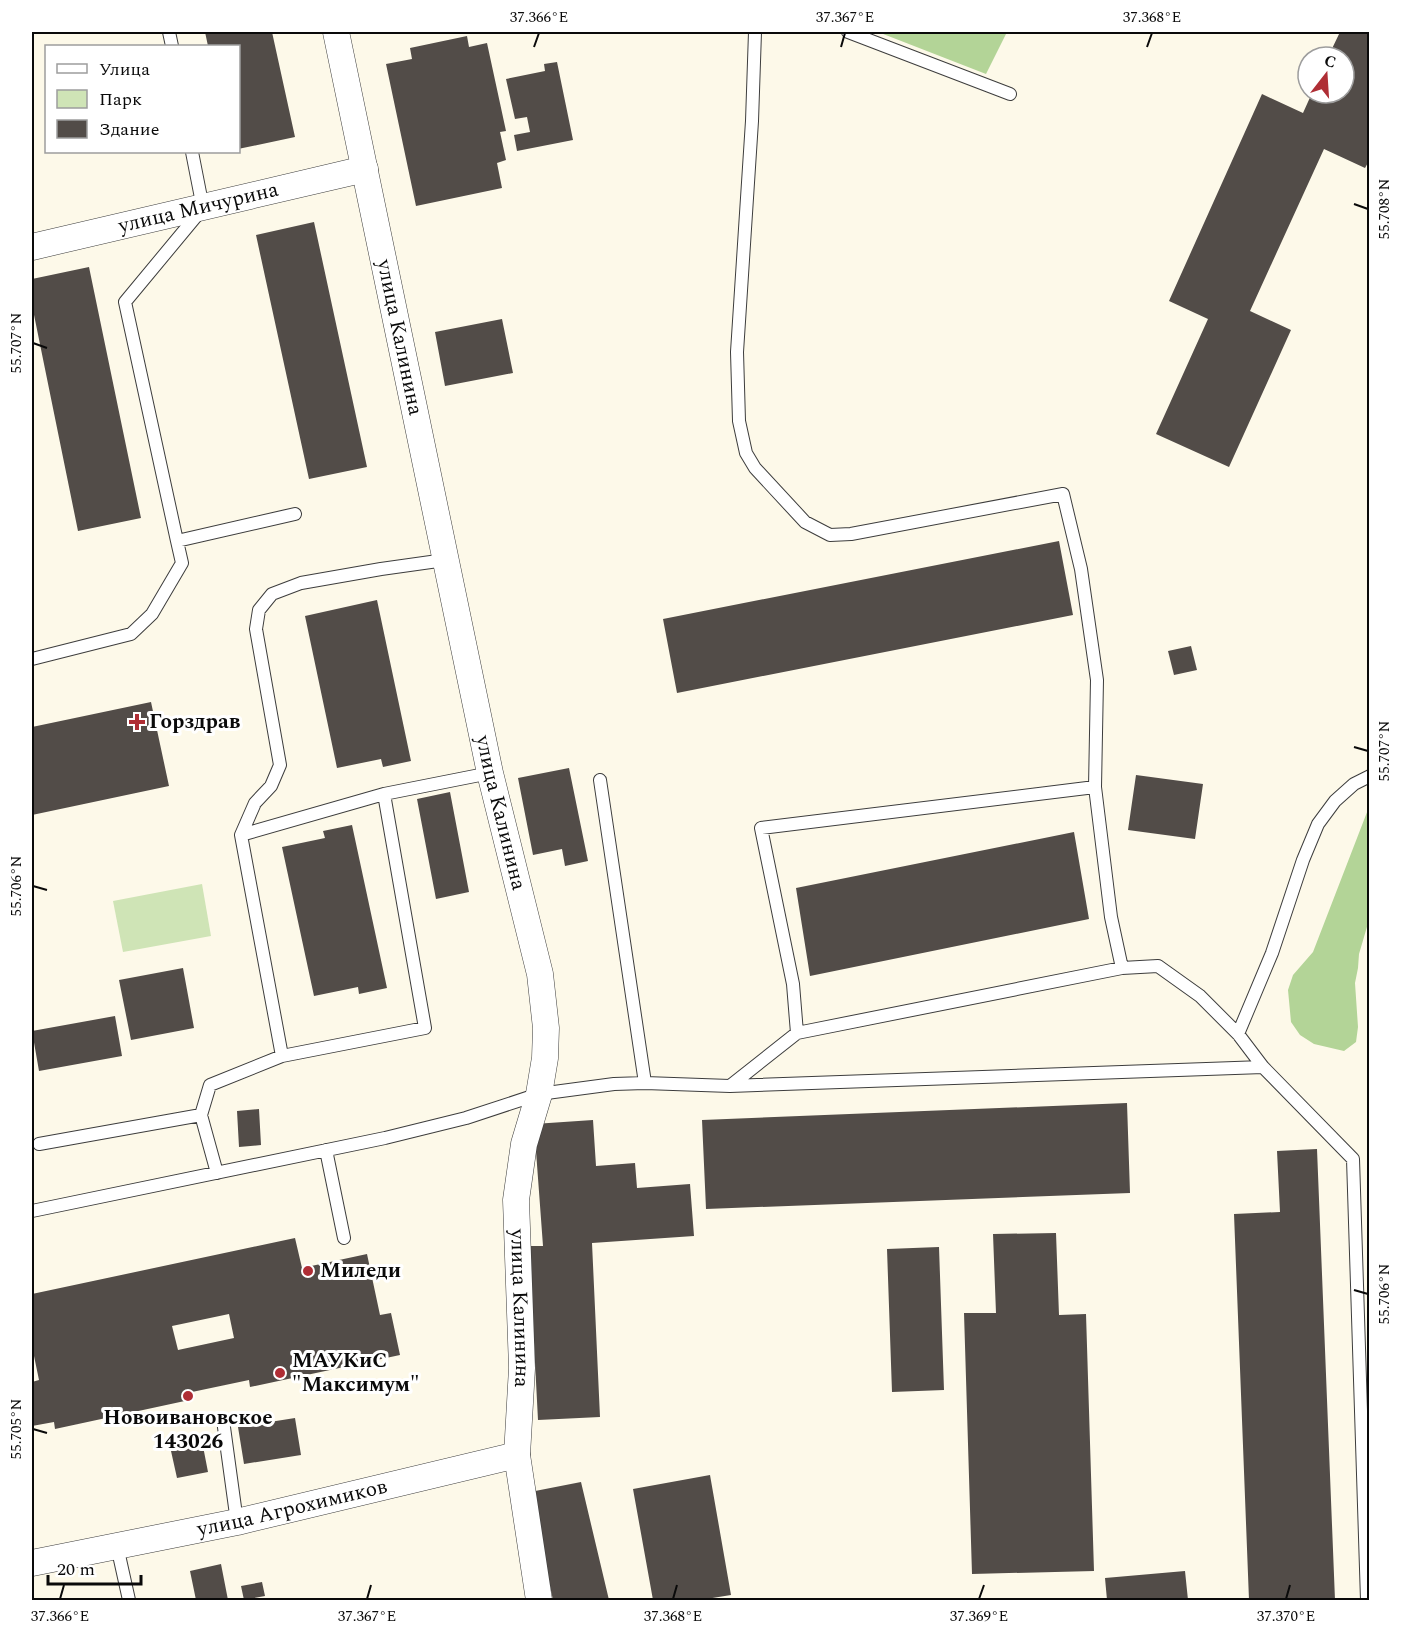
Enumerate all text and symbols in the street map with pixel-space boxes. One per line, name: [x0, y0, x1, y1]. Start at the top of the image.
text: 37.366°E: [510, 6, 568, 29]
text: 37.367°E: [816, 6, 874, 29]
text: 37.368°E: [1123, 6, 1181, 29]
legend: [45, 45, 240, 153]
north arrow: [1296, 45, 1356, 105]
text: С: [1321, 48, 1339, 75]
text: Улица: [99, 56, 150, 83]
text: Парк: [99, 86, 142, 113]
text: Здание: [99, 116, 159, 143]
street label: улица Мичурина: [114, 174, 282, 242]
text: 55.708°N: [1373, 179, 1396, 239]
street label: улица Калинина: [367, 256, 431, 419]
text: 55.707°N: [5, 313, 28, 373]
place label: Горздрав: [149, 706, 241, 738]
marker: Горздрав: [130, 715, 144, 729]
text: 55.707°N: [1373, 721, 1396, 781]
street label: улица Калинина: [466, 731, 535, 894]
text: 55.706°N: [5, 856, 28, 916]
street label: улица Калинина: [501, 1228, 538, 1389]
place label: Миледи: [320, 1255, 401, 1287]
marker: Миледи: [301, 1264, 315, 1278]
text: 55.706°N: [1373, 1264, 1396, 1324]
place label: МАУКиС "Максимум": [292, 1345, 420, 1401]
marker: МАУКиС "Максимум": [273, 1366, 287, 1380]
marker: Новоивановское 143026: [181, 1389, 195, 1403]
text: 55.705°N: [5, 1399, 28, 1459]
place label: Новоивановское 143026: [103, 1402, 273, 1458]
street label: улица Агрохимиков: [194, 1471, 390, 1546]
scale bar: [48, 1548, 141, 1586]
text: 20 m: [57, 1556, 95, 1583]
text: 37.366°E: [31, 1605, 89, 1628]
text: 37.367°E: [338, 1605, 396, 1628]
text: 37.368°E: [644, 1605, 702, 1628]
text: 37.369°E: [950, 1605, 1008, 1628]
text: 37.370°E: [1257, 1605, 1315, 1628]

